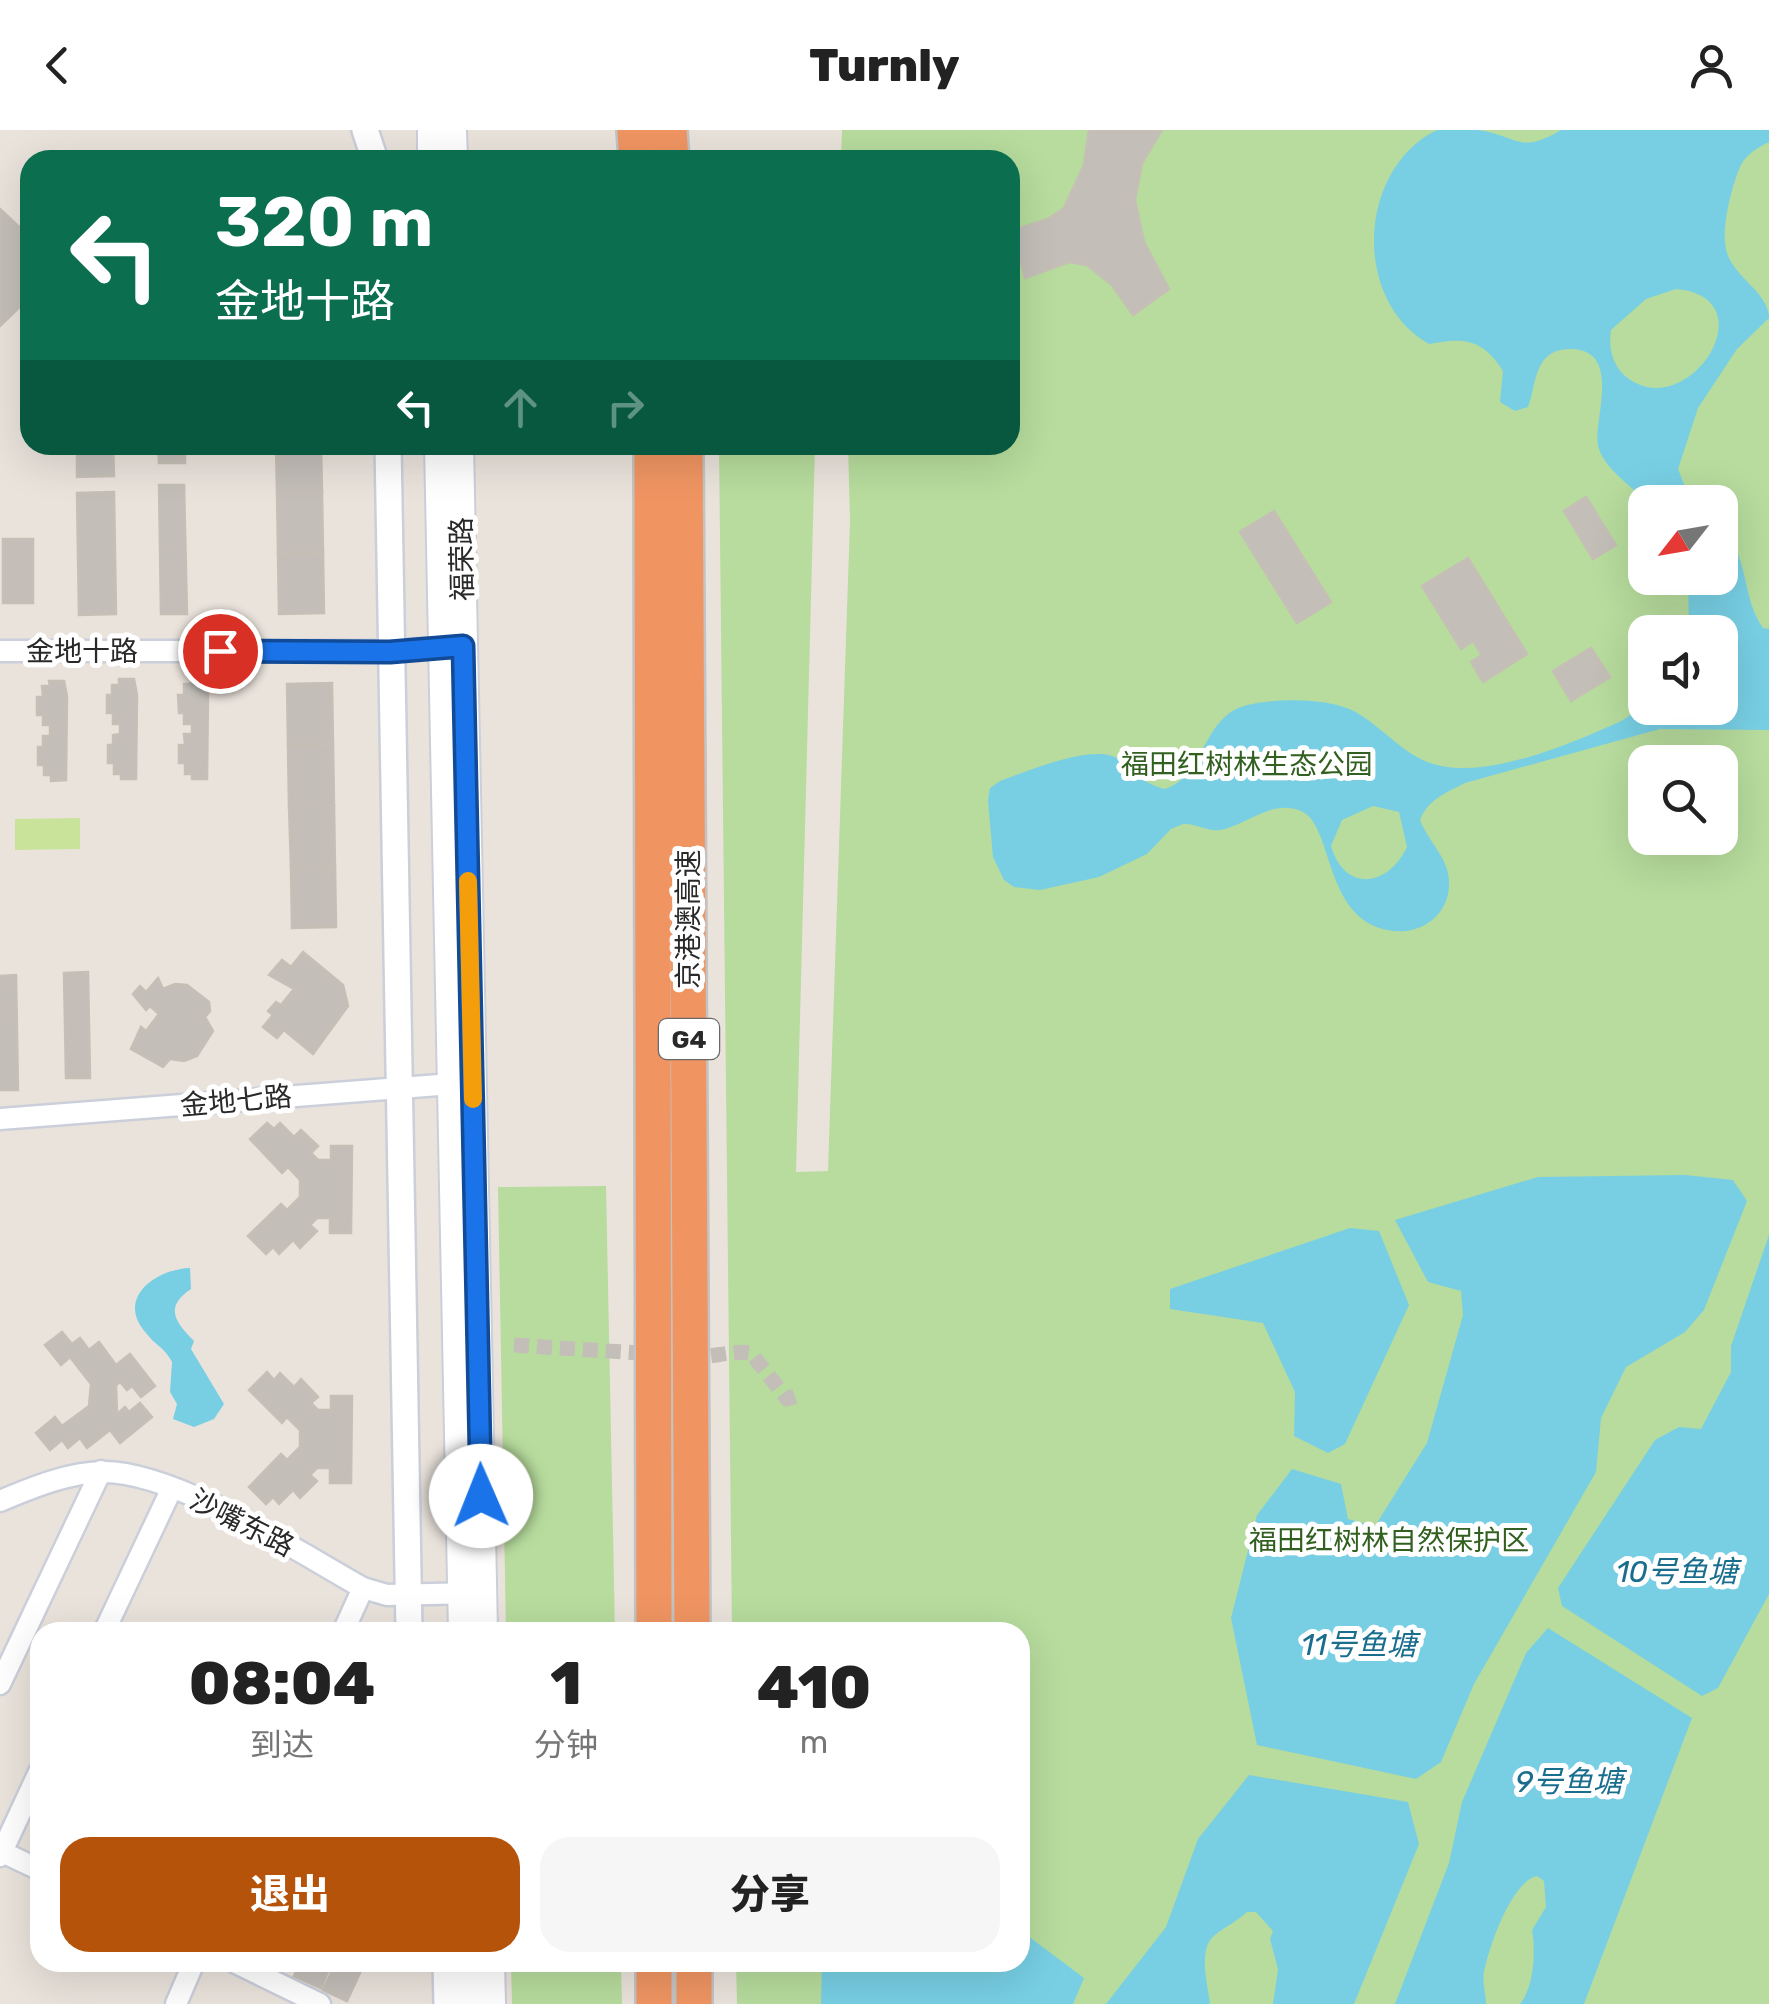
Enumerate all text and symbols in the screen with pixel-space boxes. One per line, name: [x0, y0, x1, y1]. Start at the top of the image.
icon: back: [30, 38, 85, 93]
icon: person: [1684, 38, 1739, 93]
text: Turnly: [809, 39, 960, 92]
text: 320 m: [215, 181, 433, 264]
icon: left: [50, 190, 180, 320]
text: 金地十路: [215, 275, 395, 328]
icon: left: [388, 380, 443, 435]
icon: ahead: [493, 380, 548, 435]
icon: right: [598, 380, 653, 435]
north arrow: [1628, 485, 1738, 595]
map controls: [1628, 485, 1738, 855]
street label: 福荣路: [445, 517, 479, 601]
pin: [178, 609, 263, 694]
button: sound: [1628, 615, 1738, 725]
icon: arrive: [193, 624, 248, 679]
street label: 金地十路: [26, 635, 138, 668]
button: search: [1628, 745, 1738, 855]
park label: 福田红树林生态公园: [1121, 748, 1373, 781]
street label: 京港澳高速: [672, 849, 705, 989]
road number: G4: [659, 1019, 719, 1059]
street label: 金地七路: [179, 1080, 293, 1122]
position arrow: [429, 1444, 533, 1548]
street label: 沙嘴东路: [185, 1483, 299, 1563]
park label: 福田红树林自然保护区: [1249, 1524, 1529, 1557]
water label: 10号鱼塘: [1616, 1554, 1743, 1590]
water label: 11号鱼塘: [1301, 1627, 1422, 1663]
text: 08:04: [189, 1648, 375, 1719]
text: 1: [550, 1648, 582, 1719]
text: 410: [757, 1652, 871, 1723]
text: m: [800, 1723, 828, 1761]
text: 到达: [250, 1726, 314, 1764]
text: 分钟: [534, 1726, 598, 1764]
water label: 9号鱼塘: [1515, 1764, 1628, 1800]
button: 退出: [60, 1837, 520, 1952]
button: 分享: [540, 1837, 1000, 1952]

